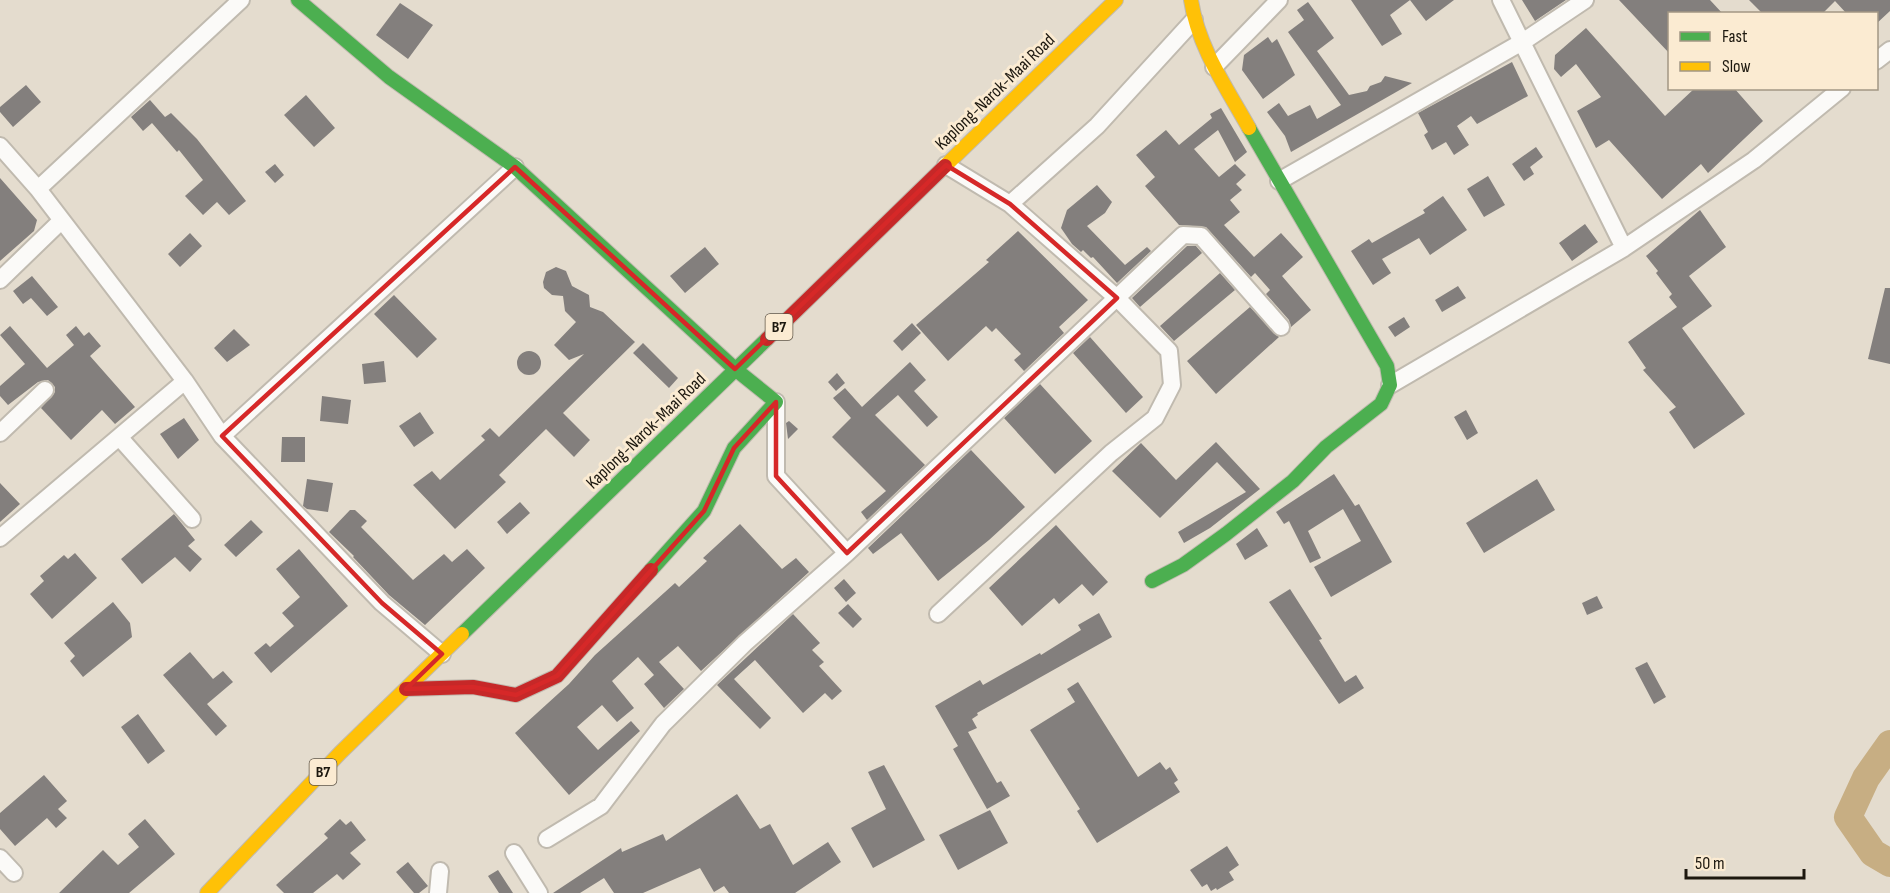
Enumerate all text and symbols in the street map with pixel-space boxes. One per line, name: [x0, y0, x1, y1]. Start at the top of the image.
legend: [1668, 12, 1878, 90]
text: Fast: [1722, 26, 1748, 47]
street label: Kaplong-Narok-Maai Road: [931, 30, 1059, 154]
text: Slow: [1722, 56, 1751, 77]
road number: B7: [766, 314, 792, 340]
street label: Kaplong-Narok-Maai Road: [582, 369, 710, 493]
road number: B7: [310, 759, 336, 785]
scale bar: [1686, 842, 1804, 880]
text: 50 m: [1695, 853, 1725, 874]

